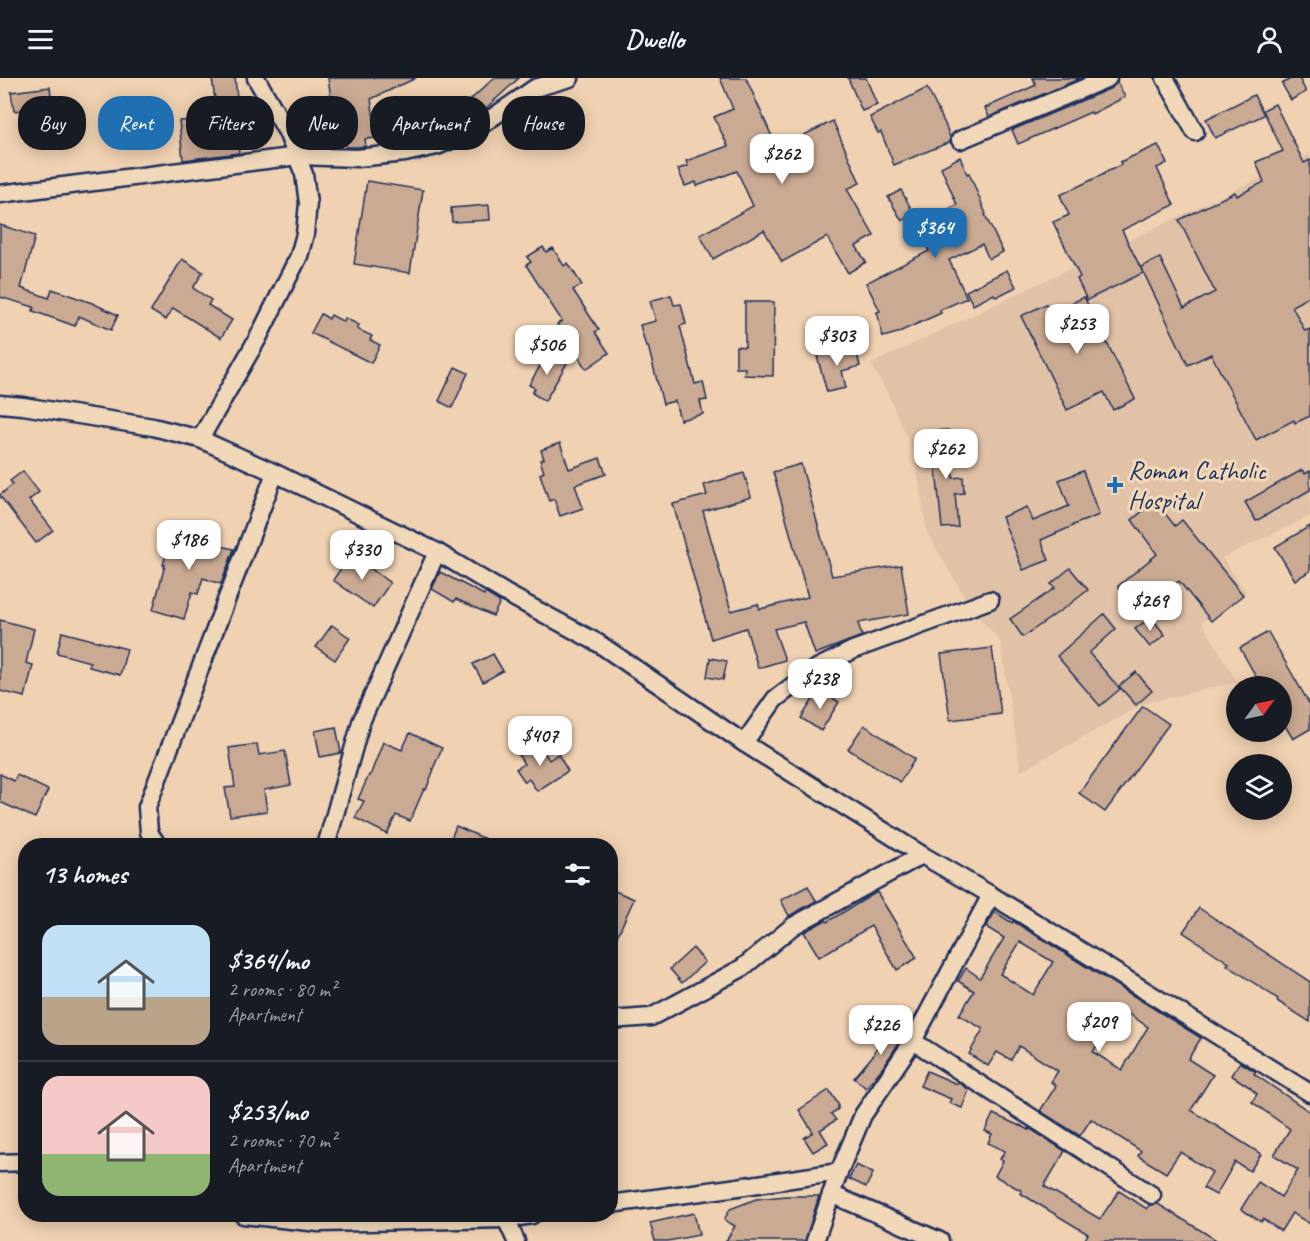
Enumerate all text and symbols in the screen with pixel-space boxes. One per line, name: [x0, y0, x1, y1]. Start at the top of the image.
text: Dwello: [626, 22, 684, 56]
icon: menu: [24, 23, 57, 56]
icon: person: [1253, 23, 1286, 56]
chip: Buy: [18, 96, 86, 150]
chip: Rent: [98, 96, 174, 150]
chip: Filters: [186, 96, 274, 150]
chip: New: [286, 96, 358, 150]
chip: Apartment: [370, 96, 490, 150]
chip: House: [502, 96, 585, 150]
pin: $262: [746, 134, 818, 185]
text: $262: [764, 141, 800, 166]
pin: $364: [899, 208, 971, 259]
text: $364: [917, 215, 953, 240]
pin: $253: [1041, 304, 1113, 355]
text: $253: [1059, 311, 1095, 336]
pin: $303: [801, 316, 873, 367]
text: $303: [819, 323, 855, 348]
pin: $506: [511, 325, 583, 376]
text: $506: [529, 332, 565, 357]
pin: $262: [910, 429, 982, 480]
text: $262: [928, 436, 964, 461]
place label: Roman Catholic Hospital: [1128, 454, 1267, 517]
marker: Roman Catholic Hospital: [1106, 476, 1124, 494]
pin: $186: [153, 520, 225, 571]
text: $186: [171, 527, 207, 552]
pin: $330: [326, 530, 398, 581]
text: $330: [344, 537, 380, 562]
pin: $269: [1114, 581, 1186, 632]
text: $269: [1132, 588, 1168, 613]
pin: $238: [784, 659, 856, 710]
text: $238: [802, 666, 838, 691]
north arrow: [1226, 676, 1292, 742]
map controls: [1226, 676, 1292, 820]
pin: $407: [504, 716, 576, 767]
text: $407: [522, 723, 558, 748]
button: layers: [1226, 754, 1292, 820]
text: 13 homes: [42, 858, 127, 891]
icon: filters: [561, 858, 594, 891]
text: $364/mo: [228, 944, 309, 977]
icon: home: [90, 949, 162, 1021]
text: 2 rooms · 80 m²: [228, 977, 336, 1002]
text: Apartment: [228, 1002, 301, 1027]
pin: $209: [1063, 1002, 1135, 1053]
pin: $226: [845, 1005, 917, 1056]
text: $209: [1081, 1009, 1117, 1034]
text: $226: [863, 1012, 899, 1037]
text: $253/mo: [228, 1095, 308, 1128]
icon: home: [90, 1100, 162, 1172]
text: 2 rooms · 70 m²: [228, 1128, 336, 1153]
text: Apartment: [228, 1153, 301, 1178]

